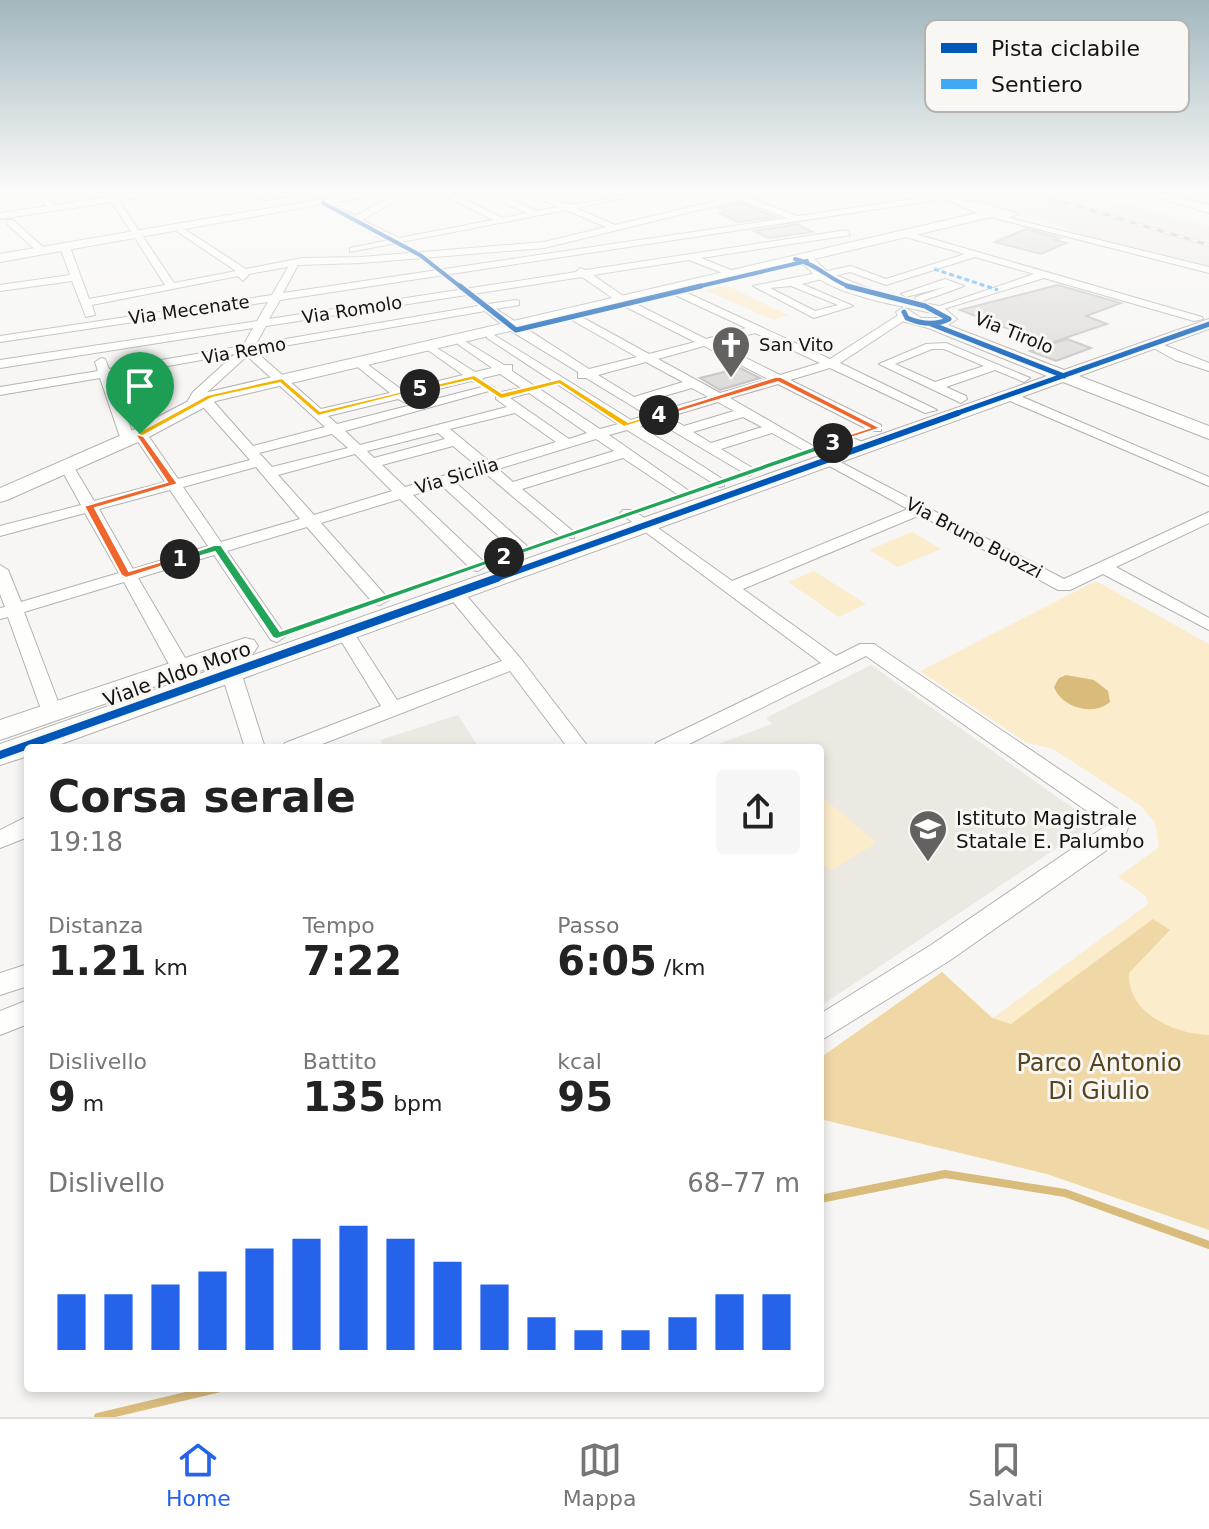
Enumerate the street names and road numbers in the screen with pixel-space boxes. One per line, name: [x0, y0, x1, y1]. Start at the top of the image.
street label: Via Mecenate: [127, 291, 251, 328]
street label: Via Romolo: [300, 291, 403, 328]
street label: Via Tirolo: [972, 307, 1057, 358]
street label: Via Remo: [200, 333, 288, 368]
street label: Via Sicilia: [413, 453, 501, 498]
street label: Via Bruno Buozzi: [902, 493, 1046, 582]
street label: Viale Aldo Moro: [100, 636, 254, 712]

